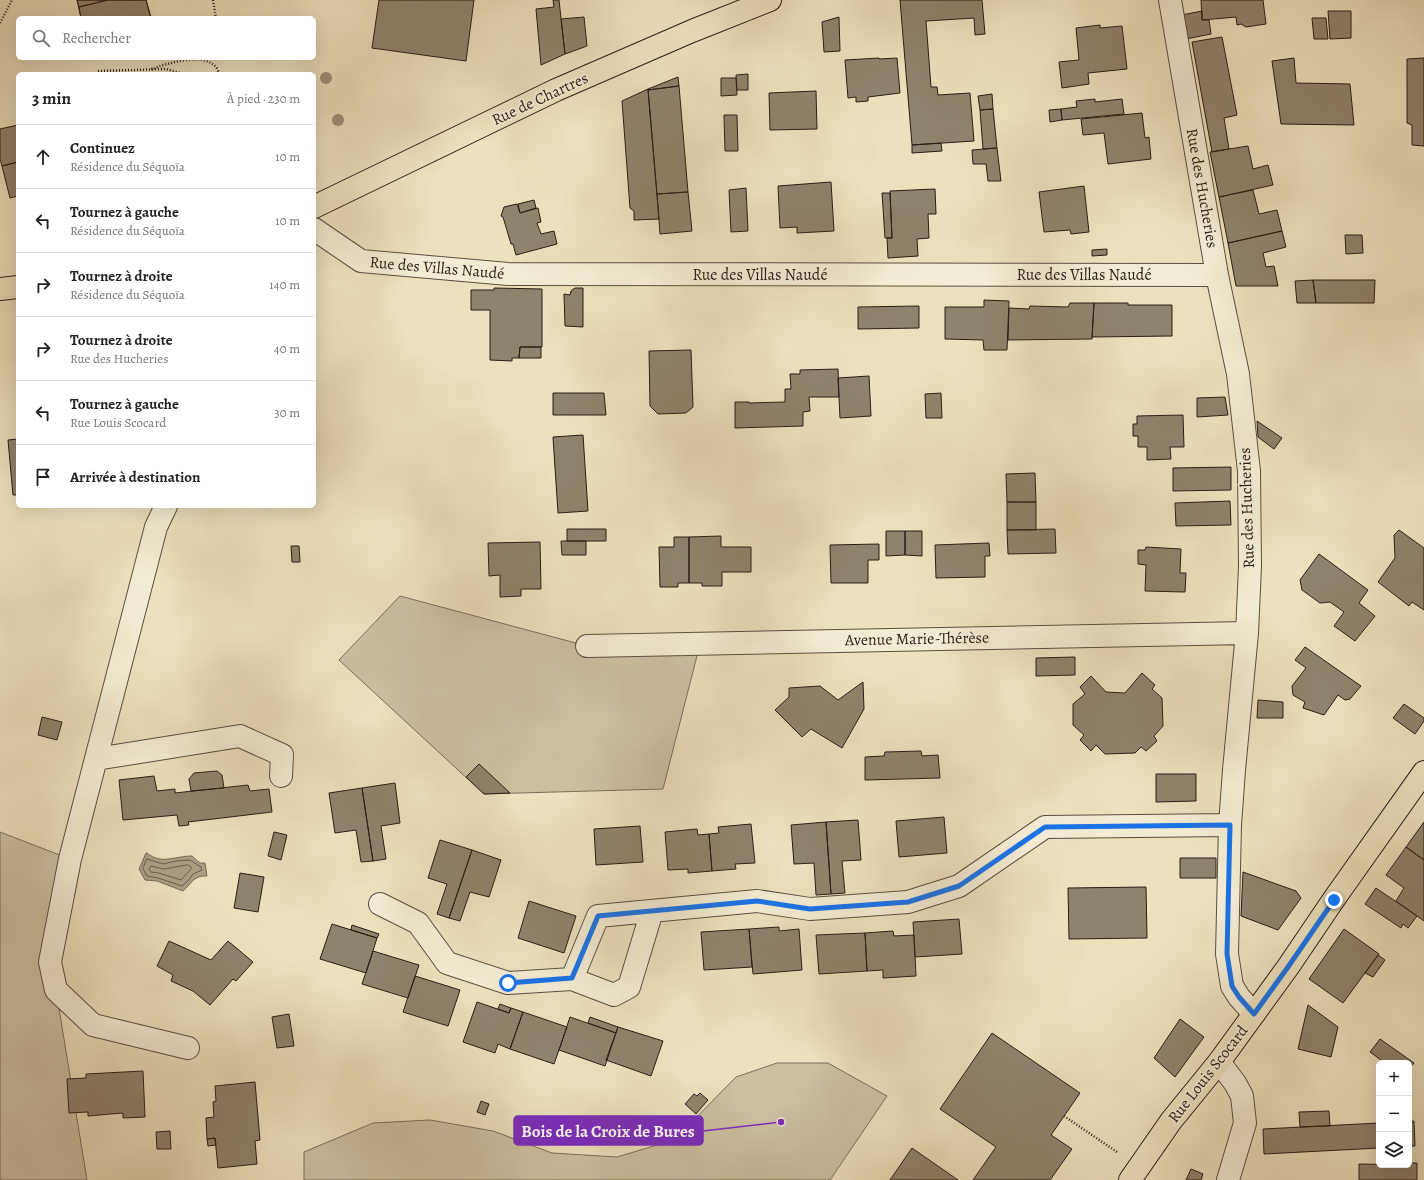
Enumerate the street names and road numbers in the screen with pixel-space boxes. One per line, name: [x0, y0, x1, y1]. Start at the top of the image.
street label: Rue de Chartres: [488, 67, 592, 131]
street label: Rue des Hucheries: [1181, 126, 1223, 250]
street label: Rue des Villas Naudé: [369, 251, 505, 285]
street label: Rue des Villas Naudé: [692, 264, 828, 286]
street label: Rue des Villas Naudé: [1016, 264, 1152, 286]
street label: Rue des Hucheries: [1234, 447, 1260, 569]
street label: Avenue Marie-Thérèse: [844, 627, 989, 651]
street label: Rue Louis Scocard: [1163, 1020, 1253, 1127]

